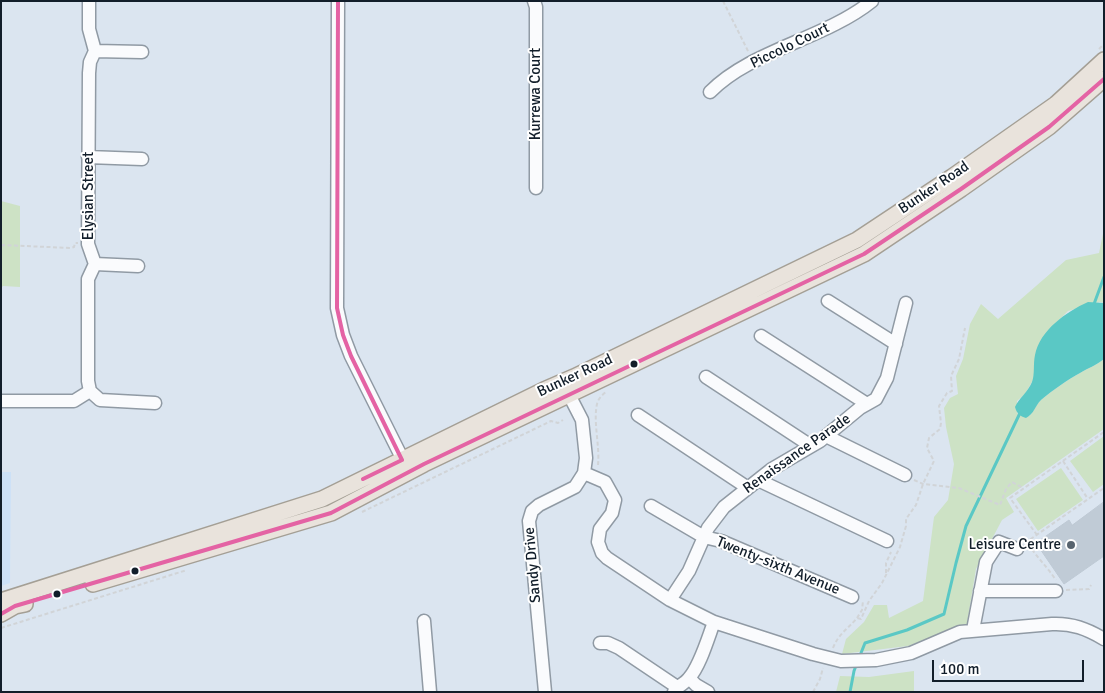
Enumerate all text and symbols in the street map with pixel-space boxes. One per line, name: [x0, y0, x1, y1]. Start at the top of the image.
street label: Piccolo Court: [748, 19, 832, 73]
street label: Kurrewa Court: [527, 48, 545, 140]
street label: Elysian Street: [80, 152, 98, 240]
street label: Bunker Road: [895, 158, 973, 218]
street label: Bunker Road: [534, 351, 616, 401]
unlabelled marker: [629, 359, 639, 369]
street label: Renaissance Parade: [740, 410, 854, 498]
street label: Sandy Drive: [521, 526, 545, 604]
street label: Twenty-sixth Avenue: [714, 533, 842, 599]
place label: Leisure Centre: [969, 536, 1061, 554]
marker: Leisure Centre: [1065, 539, 1077, 551]
unlabelled marker: [130, 566, 140, 576]
unlabelled marker: [52, 589, 62, 599]
scale bar: [935, 650, 1088, 682]
text: 100 m: [940, 660, 980, 678]

